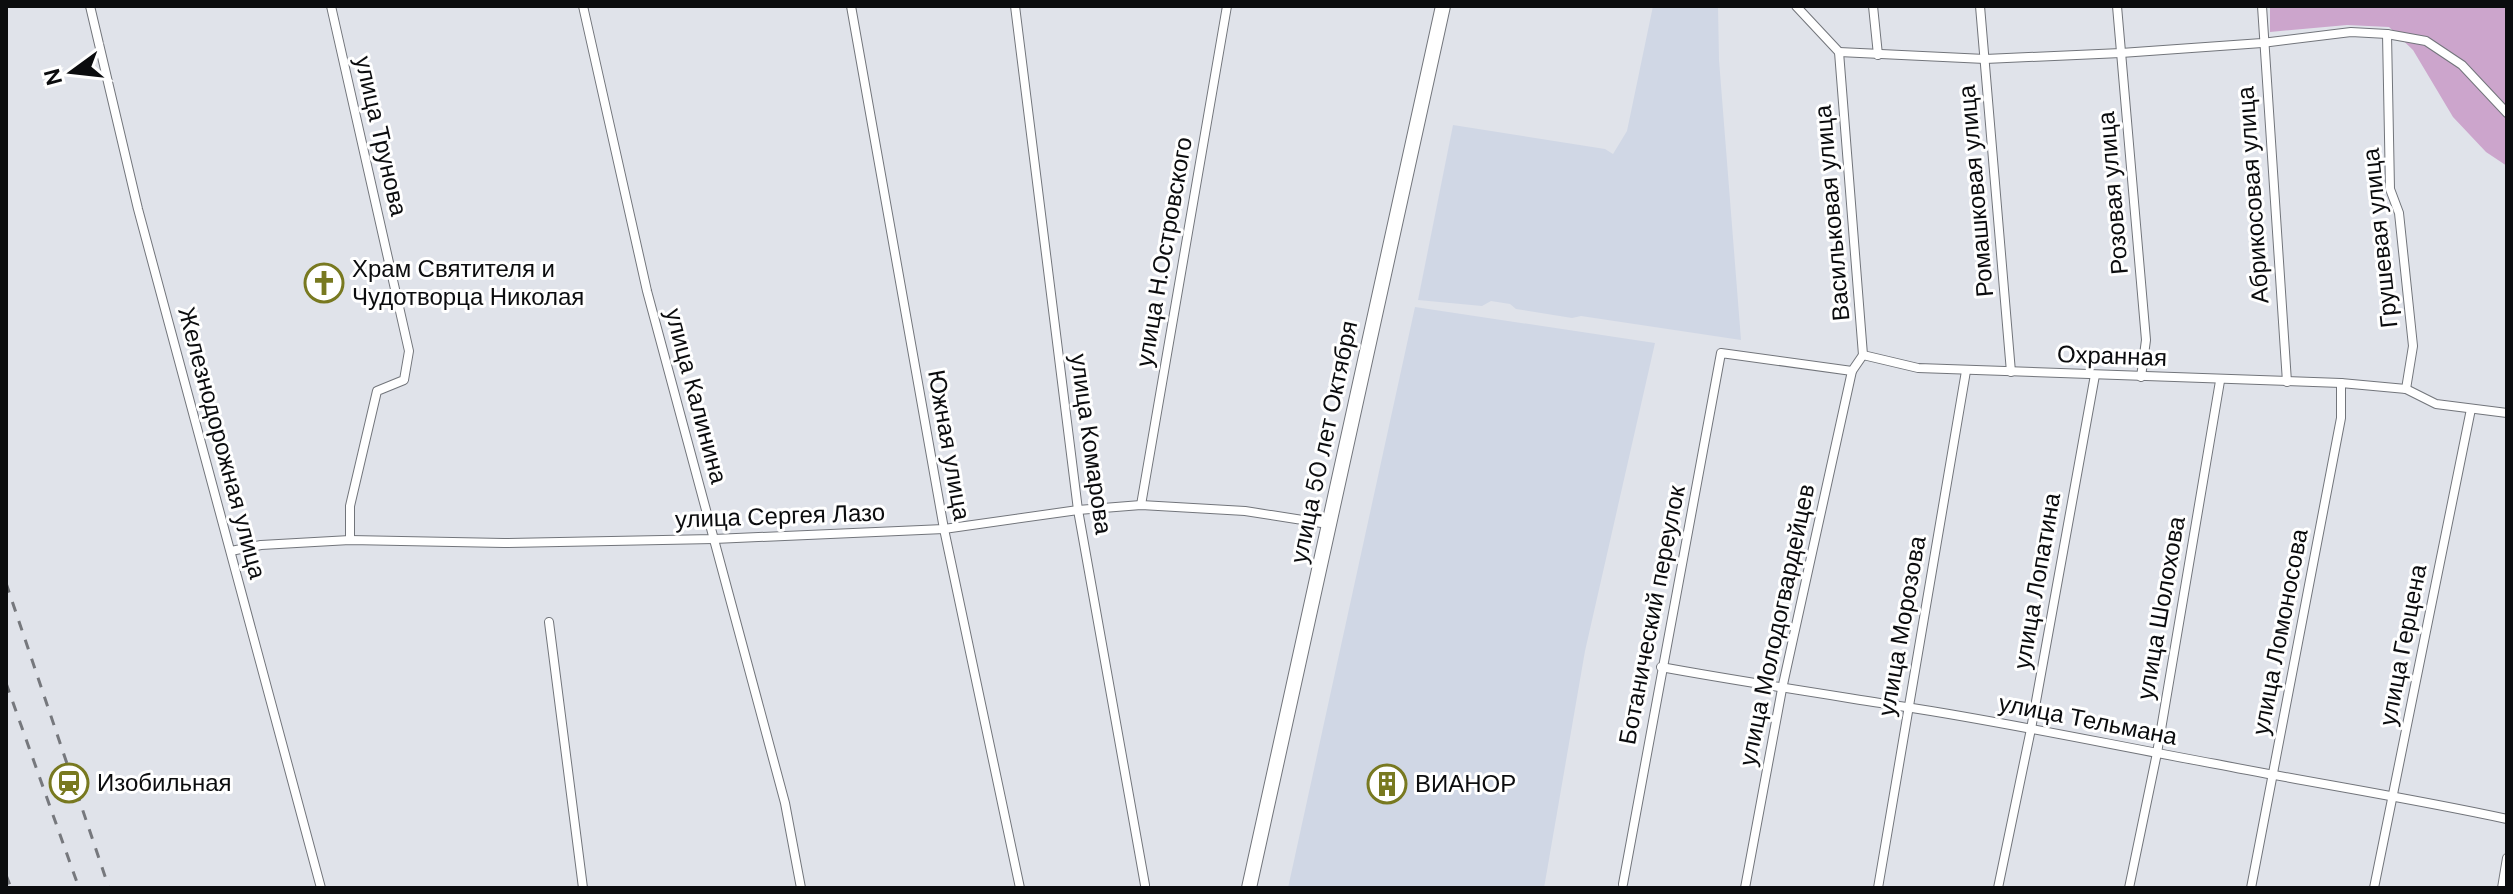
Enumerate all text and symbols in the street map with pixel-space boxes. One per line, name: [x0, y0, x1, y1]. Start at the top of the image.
north arrow: [32, 32, 112, 112]
street label: улица Трунова: [348, 53, 415, 220]
text: N: [37, 66, 69, 89]
street label: Ромашковая улица: [1951, 83, 2000, 298]
street label: Абрикосовая улица: [2229, 85, 2276, 305]
street label: Васильковая улица: [1807, 103, 1856, 322]
street label: Розовая улица: [2090, 110, 2135, 276]
street label: улица Н.Островского: [1128, 134, 1199, 369]
street label: Грушевая улица: [2355, 146, 2404, 329]
place label: Храм Святителя и Чудотворца Николая: [352, 253, 584, 312]
church icon: Храм Святителя и Чудотворца Николая: [303, 262, 345, 304]
street label: Железнодорожная улица: [171, 304, 274, 583]
street label: улица Калинина: [658, 305, 735, 488]
street label: улица 50 лет Октября: [1283, 318, 1364, 566]
street label: Охранная: [2057, 338, 2168, 373]
street label: улица Комарова: [1063, 352, 1120, 537]
street label: Южная улица: [921, 367, 978, 523]
street label: улица Молодогвардейцев: [1731, 481, 1822, 769]
street label: Ботанический переулок: [1611, 482, 1692, 747]
street label: улица Лопатина: [2006, 490, 2067, 671]
street label: улица Сергея Лазо: [674, 496, 886, 535]
street label: улица Шолохова: [2129, 513, 2192, 702]
street label: улица Ломоносова: [2244, 526, 2315, 738]
street label: улица Морозова: [1870, 533, 1933, 718]
street label: улица Герцена: [2372, 561, 2433, 728]
street label: улица Тельмана: [1996, 687, 2181, 752]
station icon: Изобильная: [48, 762, 90, 804]
building icon: ВИАНОР: [1366, 763, 1408, 805]
place label: Изобильная: [97, 767, 232, 798]
place label: ВИАНОР: [1415, 768, 1516, 799]

